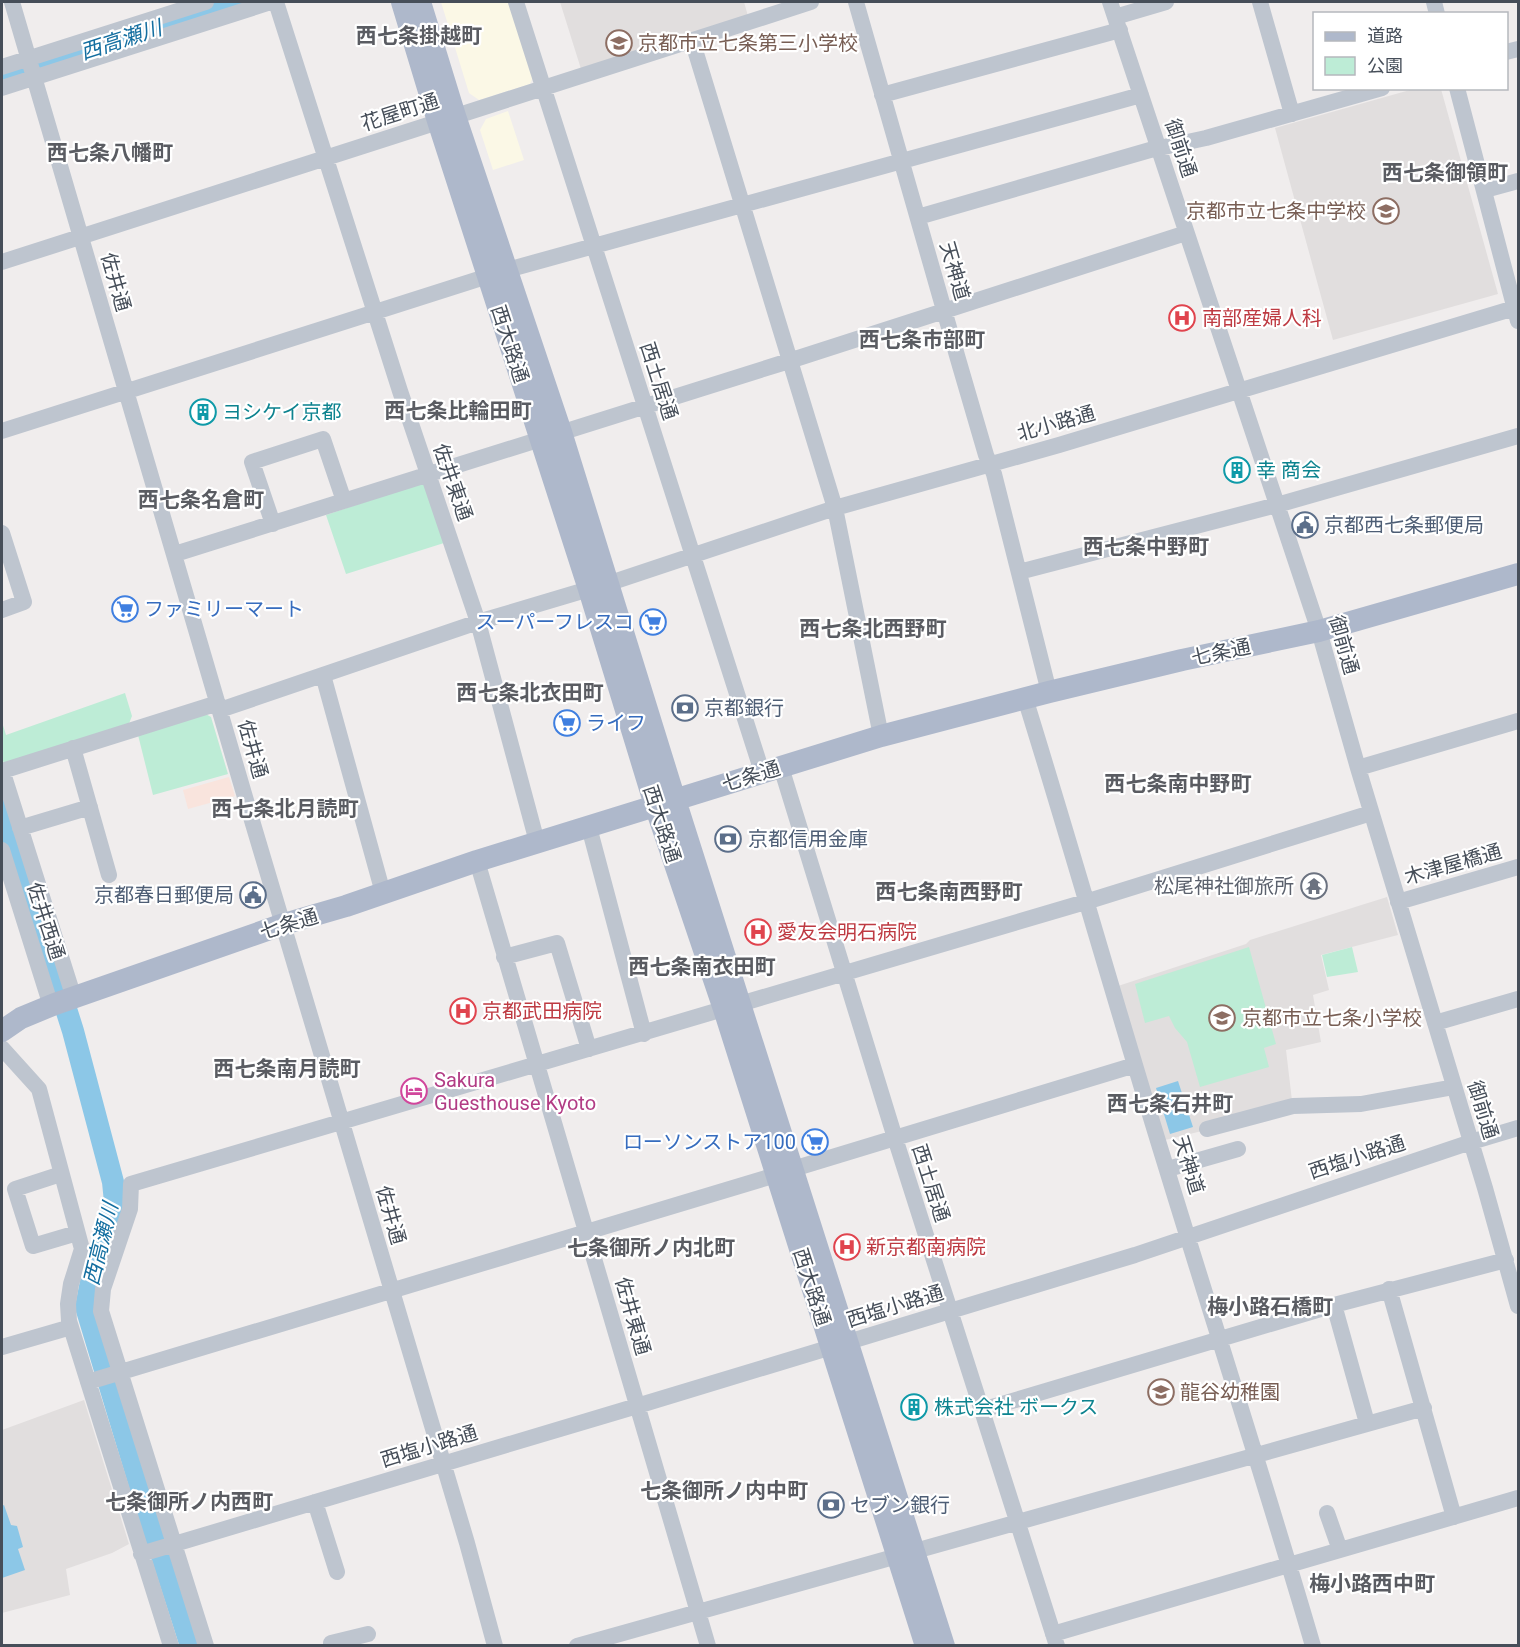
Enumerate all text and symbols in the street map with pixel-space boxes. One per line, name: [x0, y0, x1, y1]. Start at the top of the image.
legend: [1313, 12, 1508, 90]
water label: 西高瀬川: [77, 15, 167, 64]
district label: 西七条掛越町: [356, 24, 482, 48]
text: 道路: [1367, 25, 1403, 46]
school or university icon: 京都市立七条第三小学校: [604, 28, 634, 58]
place label: 京都市立七条第三小学校: [638, 31, 858, 55]
text: 公園: [1367, 55, 1403, 76]
street label: 花屋町通: [358, 88, 442, 136]
street label: 御前通: [1160, 116, 1202, 180]
district label: 西七条八幡町: [47, 141, 173, 165]
district label: 西七条御領町: [1382, 161, 1508, 185]
school or university icon: 京都市立七条中学校: [1371, 196, 1401, 226]
place label: 京都市立七条中学校: [1186, 199, 1366, 223]
street label: 天神道: [935, 239, 975, 303]
street label: 佐井通: [96, 250, 136, 314]
street label: 西大路通: [486, 302, 534, 386]
hospital icon: 南部産婦人科: [1167, 303, 1197, 333]
place label: 南部産婦人科: [1202, 306, 1322, 330]
district label: 西七条市部町: [859, 328, 985, 352]
street label: 西土居通: [635, 339, 683, 423]
building icon: ヨシケイ京都: [188, 397, 218, 427]
district label: 西七条比輪田町: [385, 399, 532, 423]
place label: ヨシケイ京都: [222, 400, 342, 424]
street label: 北小路通: [1014, 400, 1098, 446]
street label: 佐井東通: [429, 440, 477, 524]
building icon: 幸 商会: [1222, 455, 1252, 485]
place label: 幸 商会: [1256, 458, 1321, 482]
district label: 西七条名倉町: [138, 488, 264, 512]
public building icon: 京都西七条郵便局: [1290, 510, 1320, 540]
place label: 京都西七条郵便局: [1324, 513, 1484, 537]
district label: 西七条中野町: [1083, 535, 1209, 559]
supermarket icon: ファミリーマート: [110, 594, 140, 624]
place label: ファミリーマート: [144, 597, 304, 621]
supermarket icon: スーパーフレスコ: [638, 607, 668, 637]
place label: スーパーフレスコ: [475, 610, 634, 634]
street label: 御前通: [1324, 613, 1364, 677]
district label: 西七条北西野町: [800, 617, 947, 641]
street label: 七条通: [1189, 634, 1253, 670]
district label: 西七条北衣田町: [457, 681, 604, 705]
bank icon: 京都銀行: [670, 693, 700, 723]
place label: 京都銀行: [704, 696, 784, 720]
supermarket icon: ライフ: [552, 708, 582, 738]
place label: ライフ: [586, 711, 646, 735]
street label: 佐井通: [233, 717, 273, 781]
street label: 七条通: [719, 756, 783, 796]
district label: 西七条南中野町: [1105, 772, 1252, 796]
street label: 西大路通: [638, 782, 686, 866]
district label: 西七条北月読町: [212, 797, 359, 821]
bank icon: 京都信用金庫: [713, 824, 743, 854]
place label: 京都信用金庫: [748, 827, 868, 851]
street label: 木津屋橋通: [1402, 839, 1504, 889]
temple icon: 松尾神社御旅所: [1299, 871, 1329, 901]
place label: 松尾神社御旅所: [1154, 874, 1294, 898]
street label: 佐井西通: [22, 879, 70, 963]
public building icon: 京都春日郵便局: [238, 880, 268, 910]
district label: 西七条南西野町: [876, 880, 1023, 904]
place label: 京都春日郵便局: [94, 883, 234, 907]
street label: 七条通: [257, 904, 321, 944]
hospital icon: 愛友会明石病院: [743, 917, 773, 947]
place label: 愛友会明石病院: [777, 920, 917, 944]
district label: 西七条南衣田町: [629, 955, 776, 979]
hospital icon: 京都武田病院: [448, 996, 478, 1026]
place label: 京都武田病院: [482, 999, 602, 1023]
school or university icon: 京都市立七条小学校: [1207, 1003, 1237, 1033]
place label: 京都市立七条小学校: [1242, 1006, 1422, 1030]
district label: 西七条南月読町: [214, 1057, 361, 1081]
place label: Sakura Guesthouse Kyoto: [434, 1068, 596, 1115]
hotel icon: Sakura Guesthouse Kyoto: [399, 1076, 429, 1106]
street label: 御前通: [1463, 1078, 1503, 1142]
district label: 西七条石井町: [1107, 1092, 1233, 1116]
supermarket icon: ローソンストア100: [800, 1127, 830, 1157]
place label: ローソンストア100: [623, 1130, 796, 1154]
street label: 西塩小路通: [1306, 1130, 1408, 1184]
street label: 天神道: [1169, 1133, 1209, 1197]
street label: 西土居通: [907, 1141, 955, 1225]
street label: 佐井通: [371, 1183, 411, 1247]
water label: 西高瀬川: [79, 1198, 123, 1288]
hospital icon: 新京都南病院: [832, 1232, 862, 1262]
place label: 新京都南病院: [866, 1235, 986, 1259]
district label: 七条御所ノ内北町: [567, 1236, 735, 1260]
street label: 西大路通: [788, 1245, 836, 1329]
street label: 佐井東通: [610, 1274, 656, 1358]
street label: 西塩小路通: [844, 1280, 946, 1332]
district label: 梅小路石橋町: [1207, 1295, 1333, 1319]
school or university icon: 龍谷幼稚園: [1146, 1377, 1176, 1407]
place label: 龍谷幼稚園: [1180, 1380, 1280, 1404]
building icon: 株式会社 ボークス: [899, 1392, 929, 1422]
place label: 株式会社 ボークス: [934, 1395, 1098, 1419]
street label: 西塩小路通: [378, 1420, 480, 1472]
district label: 七条御所ノ内中町: [640, 1479, 808, 1503]
district label: 七条御所ノ内西町: [105, 1490, 273, 1514]
bank icon: セブン銀行: [816, 1490, 846, 1520]
place label: セブン銀行: [850, 1493, 950, 1517]
district label: 梅小路西中町: [1309, 1572, 1435, 1596]

